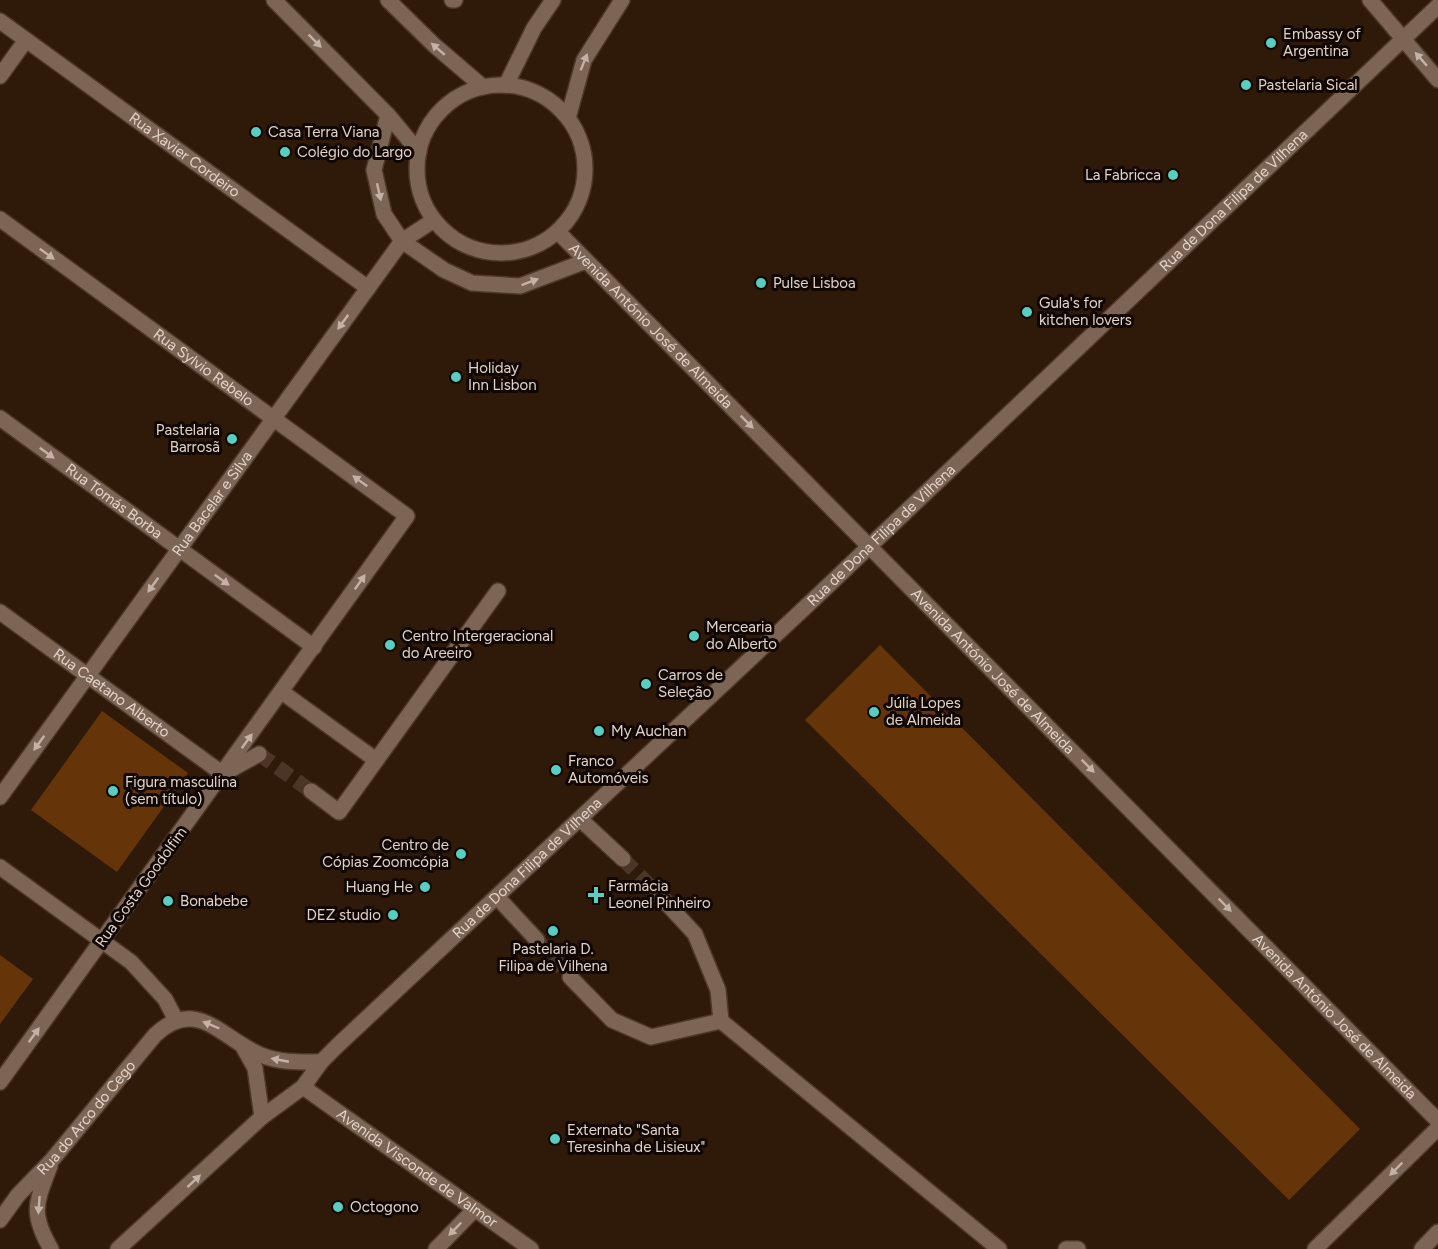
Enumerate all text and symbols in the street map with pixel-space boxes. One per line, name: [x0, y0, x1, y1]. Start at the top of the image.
place label: Embassy of Argentina: [1283, 25, 1361, 60]
one-way arrow: [308, 34, 322, 49]
marker: Embassy of Argentina: [1264, 36, 1278, 50]
one-way arrow: [431, 43, 446, 56]
one-way arrow: [1415, 52, 1428, 67]
one-way arrow: [579, 53, 589, 71]
place label: Pastelaria Sical: [1258, 76, 1358, 94]
marker: Pastelaria Sical: [1239, 78, 1253, 92]
street label: Rua Xavier Cordeiro: [126, 109, 244, 201]
place label: Casa Terra Viana: [268, 123, 379, 141]
marker: Casa Terra Viana: [249, 125, 263, 139]
street label: Rua de Dona Filipa de Vilhena: [1156, 126, 1311, 275]
place label: Colégio do Largo: [297, 143, 412, 161]
marker: Colégio do Largo: [278, 145, 292, 159]
place label: La Fabricca: [1085, 166, 1161, 184]
marker: La Fabricca: [1166, 168, 1180, 182]
one-way arrow: [375, 183, 384, 202]
street label: Avenida António José de Almeida: [565, 239, 737, 412]
one-way arrow: [39, 248, 55, 260]
place label: Pulse Lisboa: [773, 274, 856, 292]
marker: Pulse Lisboa: [754, 276, 768, 290]
one-way arrow: [521, 277, 539, 287]
place label: Gula's for kitchen lovers: [1039, 294, 1132, 329]
marker: Gula's for kitchen lovers: [1020, 305, 1034, 319]
one-way arrow: [337, 313, 349, 329]
street label: Rua Sylvio Rebelo: [150, 325, 258, 410]
place label: Holiday Inn Lisbon: [468, 359, 537, 394]
marker: Holiday Inn Lisbon: [449, 370, 463, 384]
one-way arrow: [740, 415, 754, 429]
place label: Pastelaria Barrosã: [156, 421, 220, 456]
marker: Pastelaria Barrosã: [225, 432, 239, 446]
one-way arrow: [40, 446, 55, 458]
street label: Rua Bacelar e Silva: [168, 448, 256, 560]
street label: Rua Tomás Borba: [62, 460, 166, 542]
street label: Rua de Dona Filipa de Vilhena: [803, 460, 959, 610]
one-way arrow: [352, 476, 367, 488]
one-way arrow: [215, 573, 230, 585]
one-way arrow: [354, 574, 366, 590]
one-way arrow: [147, 576, 159, 592]
street label: Avenida António José de Almeida: [907, 585, 1078, 758]
place label: Mercearia do Alberto: [706, 618, 777, 653]
place label: Centro Intergeracional do Areeiro: [402, 627, 553, 662]
marker: Mercearia do Alberto: [687, 629, 701, 643]
marker: Centro Intergeracional do Areeiro: [383, 638, 397, 652]
street label: Rua Caetano Alberto: [50, 645, 174, 742]
place label: Carros de Seleção: [658, 666, 723, 701]
marker: Carros de Seleção: [639, 677, 653, 691]
place label: Júlia Lopes de Almeida: [886, 694, 961, 729]
marker: Júlia Lopes de Almeida: [867, 705, 881, 719]
place label: My Auchan: [611, 722, 686, 740]
marker: My Auchan: [592, 724, 606, 738]
one-way arrow: [241, 733, 253, 749]
one-way arrow: [33, 734, 45, 750]
place label: Franco Automóveis: [568, 752, 648, 787]
one-way arrow: [1080, 759, 1094, 773]
marker: Franco Automóveis: [549, 763, 563, 777]
place label: Figura masculina (sem título): [125, 773, 237, 808]
marker: Figura masculina (sem título): [106, 784, 120, 798]
street label: Rua de Dona Filipa de Vilhena: [449, 794, 605, 942]
street label: Rua Costa Goodolfim: [91, 823, 191, 951]
place label: Centro de Cópias Zoomcópia: [322, 836, 449, 871]
marker: Centro de Cópias Zoomcópia: [454, 847, 468, 861]
place label: Farmácia Leonel Pinheiro: [608, 877, 711, 912]
place label: Huang He: [345, 878, 413, 896]
marker: Huang He: [418, 880, 432, 894]
marker: Farmácia Leonel Pinheiro: [589, 888, 603, 902]
place label: Bonabebe: [180, 892, 248, 910]
marker: Bonabebe: [161, 894, 175, 908]
one-way arrow: [1217, 898, 1232, 912]
place label: DEZ studio: [306, 906, 381, 924]
marker: DEZ studio: [386, 908, 400, 922]
marker: Pastelaria D. Filipa de Vilhena: [546, 924, 560, 938]
street label: Avenida António José de Almeida: [1249, 930, 1420, 1103]
place label: Pastelaria D. Filipa de Vilhena: [498, 940, 608, 975]
one-way arrow: [202, 1020, 220, 1030]
one-way arrow: [28, 1027, 40, 1043]
one-way arrow: [270, 1055, 289, 1064]
street label: Rua do Arco do Cego: [33, 1057, 139, 1179]
street label: Avenida Visconde de Valmor: [333, 1105, 501, 1231]
place label: Externato "Santa Teresinha de Lisieux": [567, 1121, 705, 1156]
marker: Externato "Santa Teresinha de Lisieux": [548, 1132, 562, 1146]
one-way arrow: [1390, 1161, 1404, 1175]
one-way arrow: [187, 1174, 201, 1188]
one-way arrow: [34, 1196, 43, 1215]
place label: Octogono: [350, 1198, 419, 1216]
marker: Octogono: [331, 1200, 345, 1214]
one-way arrow: [449, 1222, 463, 1236]

